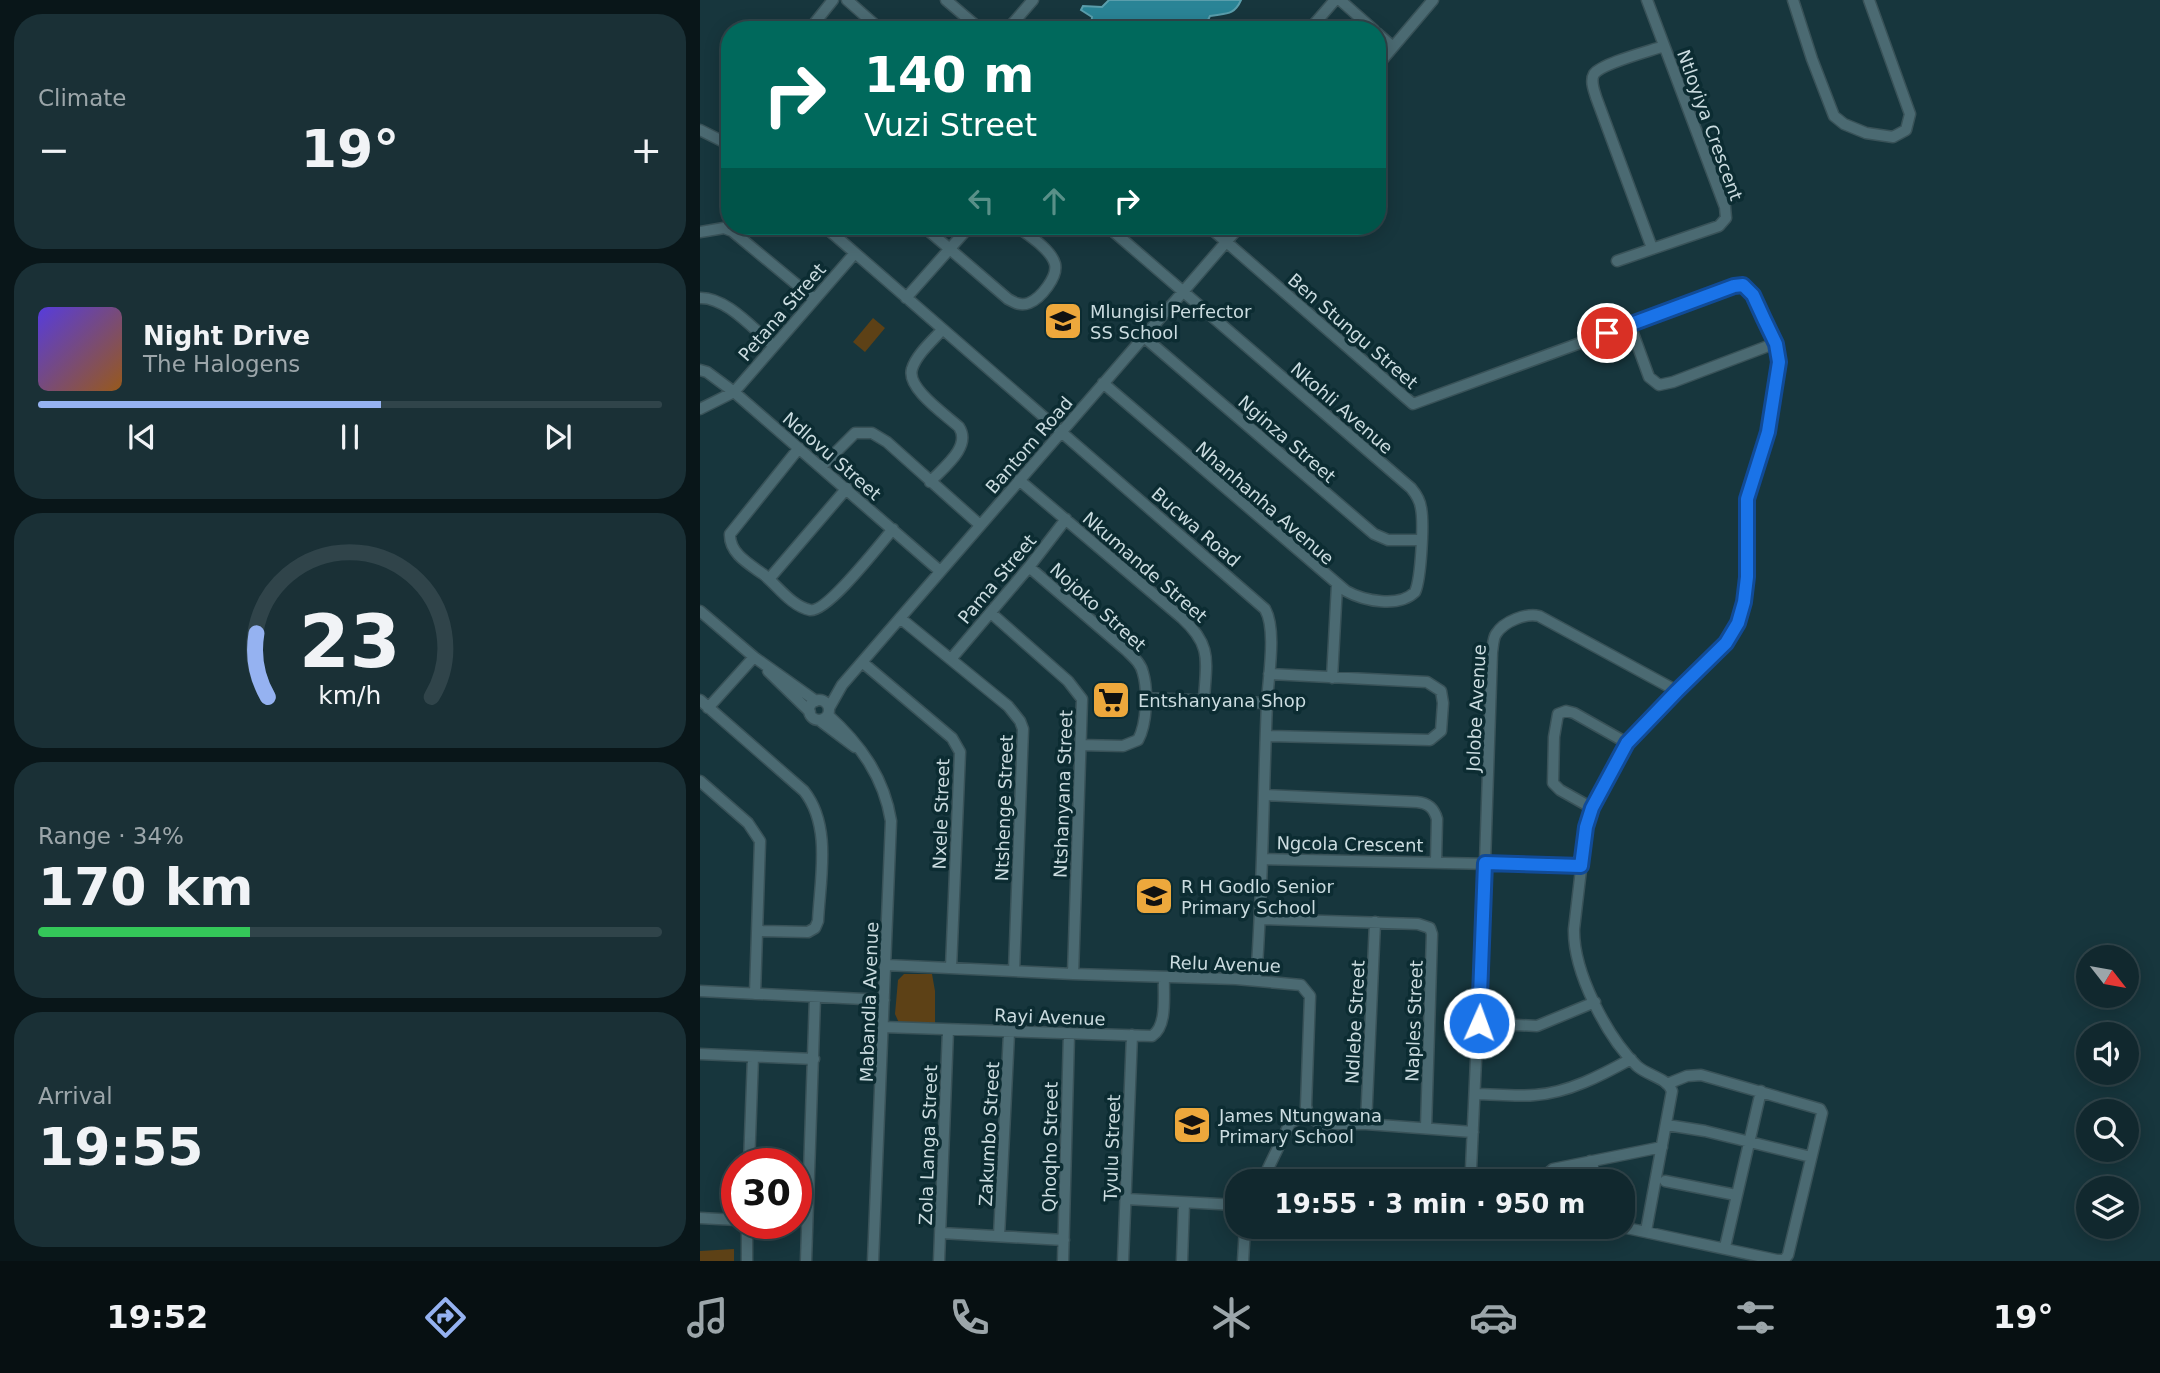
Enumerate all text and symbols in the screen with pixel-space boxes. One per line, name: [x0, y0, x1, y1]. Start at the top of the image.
text: 140 m: [864, 47, 1034, 104]
street label: Ntloyiya Crescent: [1673, 47, 1747, 203]
icon: right: [749, 49, 840, 140]
text: Climate: [38, 85, 127, 111]
text: Vuzi Street: [864, 106, 1037, 144]
text: 19°: [301, 119, 399, 179]
text: −: [38, 128, 70, 172]
text: +: [630, 128, 662, 172]
icon: left: [962, 182, 1000, 220]
icon: ahead: [1035, 182, 1073, 220]
icon: right: [1108, 182, 1146, 220]
street label: Petana Street: [734, 259, 830, 365]
street label: Ben Stungu Street: [1284, 269, 1422, 393]
school or university icon: Mlungisi Perfector SS School: [1042, 300, 1084, 342]
place label: Mlungisi Perfector SS School: [1090, 301, 1252, 343]
pin: [1577, 303, 1637, 363]
icon: arrive: [1588, 314, 1626, 352]
text: Night Drive: [143, 321, 310, 351]
text: The Halogens: [143, 351, 300, 377]
street label: Nkohli Avenue: [1287, 358, 1397, 458]
street label: Nginza Street: [1234, 391, 1340, 487]
street label: Bantom Road: [981, 392, 1077, 498]
street label: Ndlovu Street: [779, 408, 885, 504]
icon: previous: [123, 418, 161, 456]
icon: pause: [331, 418, 369, 456]
icon: next: [539, 418, 577, 456]
street label: Nhanhanha Avenue: [1192, 437, 1338, 569]
street label: Bucwa Road: [1147, 483, 1245, 571]
street label: Nkumande Street: [1079, 507, 1211, 627]
street label: Pama Street: [954, 530, 1040, 628]
street label: Nojoko Street: [1046, 558, 1150, 656]
text: 23: [299, 599, 401, 684]
street label: Jolobe Avenue: [1462, 644, 1490, 773]
supermarket icon: Entshanyana Shop: [1090, 679, 1132, 721]
text: km/h: [318, 680, 382, 709]
place label: Entshanyana Shop: [1138, 690, 1306, 711]
street label: Ntshanyana Street: [1050, 710, 1076, 878]
street label: Ntshenge Street: [991, 734, 1017, 882]
street label: Nxele Street: [929, 758, 953, 870]
text: Range · 34%: [38, 823, 184, 849]
street label: Ngcola Crescent: [1276, 832, 1424, 856]
text: 170 km: [38, 857, 253, 917]
school or university icon: R H Godlo Senior Primary School: [1133, 875, 1175, 917]
place label: R H Godlo Senior Primary School: [1181, 876, 1335, 918]
street label: Mabandla Avenue: [856, 921, 882, 1083]
north arrow: [2076, 945, 2138, 1008]
map controls: [2076, 945, 2139, 1239]
street label: Relu Avenue: [1169, 952, 1281, 976]
street label: Ndlebe Street: [1341, 960, 1369, 1084]
street label: Naples Street: [1401, 960, 1427, 1082]
position arrow: [1442, 986, 1516, 1060]
street label: Rayi Avenue: [994, 1005, 1106, 1029]
button: sound: [2076, 1022, 2139, 1085]
street label: Zakumbo Street: [975, 1061, 1003, 1207]
street label: Zola Langa Street: [915, 1064, 941, 1226]
street label: Qhoqho Street: [1038, 1081, 1062, 1213]
text: Arrival: [38, 1083, 113, 1109]
street label: Tyulu Street: [1100, 1094, 1124, 1203]
button: search: [2076, 1099, 2139, 1162]
school or university icon: James Ntungwana Primary School: [1171, 1104, 1213, 1146]
place label: James Ntungwana Primary School: [1218, 1105, 1382, 1147]
text: 19:55: [38, 1117, 204, 1177]
speed limit sign: 30: [721, 1148, 812, 1239]
button: layers: [2076, 1176, 2139, 1239]
text: 19:55 · 3 min · 950 m: [1275, 1189, 1585, 1219]
icon: directions: [421, 1293, 470, 1342]
icon: music: [683, 1293, 732, 1342]
icon: phone: [945, 1293, 994, 1342]
icon: climate: [1207, 1293, 1256, 1342]
icon: car: [1469, 1293, 1518, 1342]
icon: filters: [1731, 1293, 1780, 1342]
text: 19:52: [106, 1298, 208, 1336]
text: 19°: [1993, 1298, 2053, 1336]

